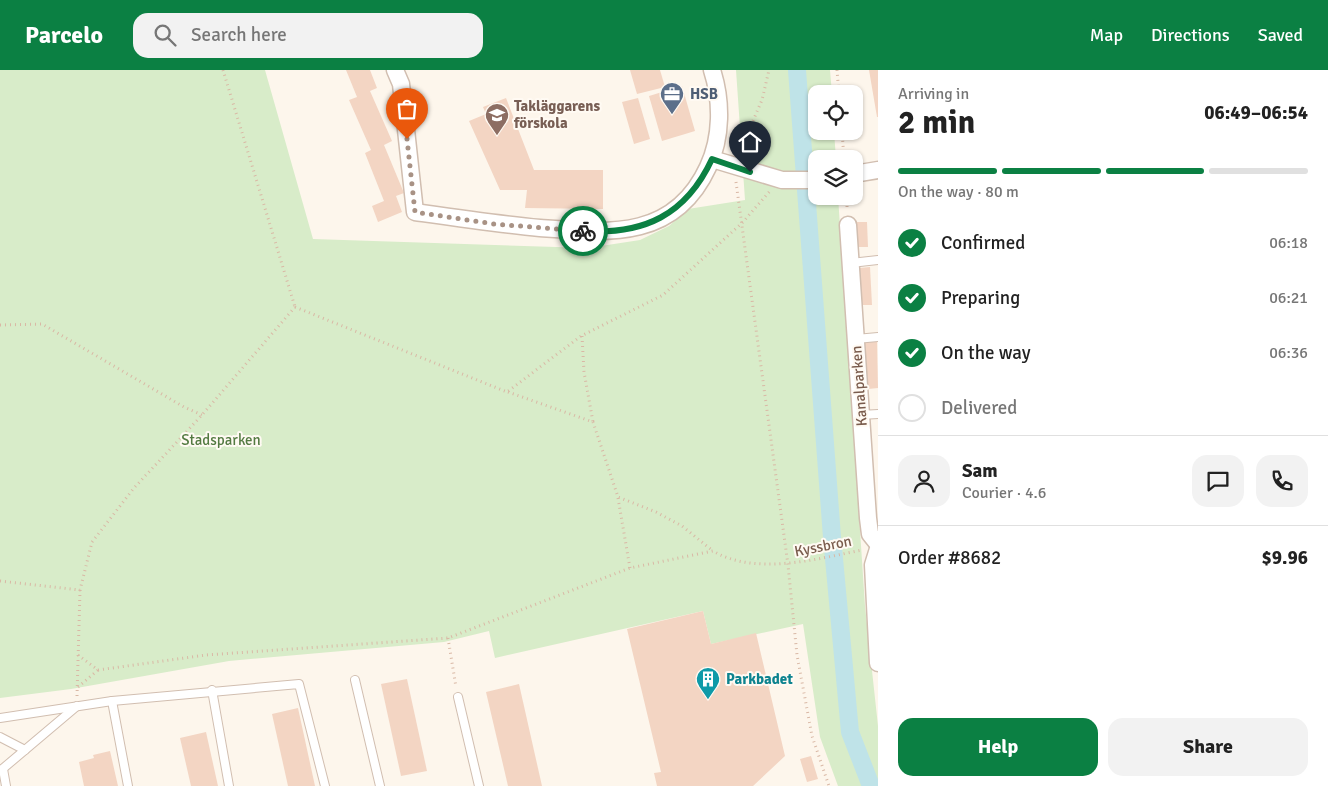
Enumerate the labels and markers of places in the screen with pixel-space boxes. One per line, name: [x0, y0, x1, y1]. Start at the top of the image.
office icon: HSB: [659, 81, 685, 115]
place label: HSB: [690, 85, 718, 103]
pin: [386, 88, 428, 139]
place label: Takläggarens förskola: [513, 97, 601, 132]
school or university icon: Takläggarens förskola: [484, 102, 510, 136]
pin: [729, 121, 771, 172]
building icon: Parkbadet: [695, 666, 721, 700]
place label: Parkbadet: [726, 670, 793, 688]

